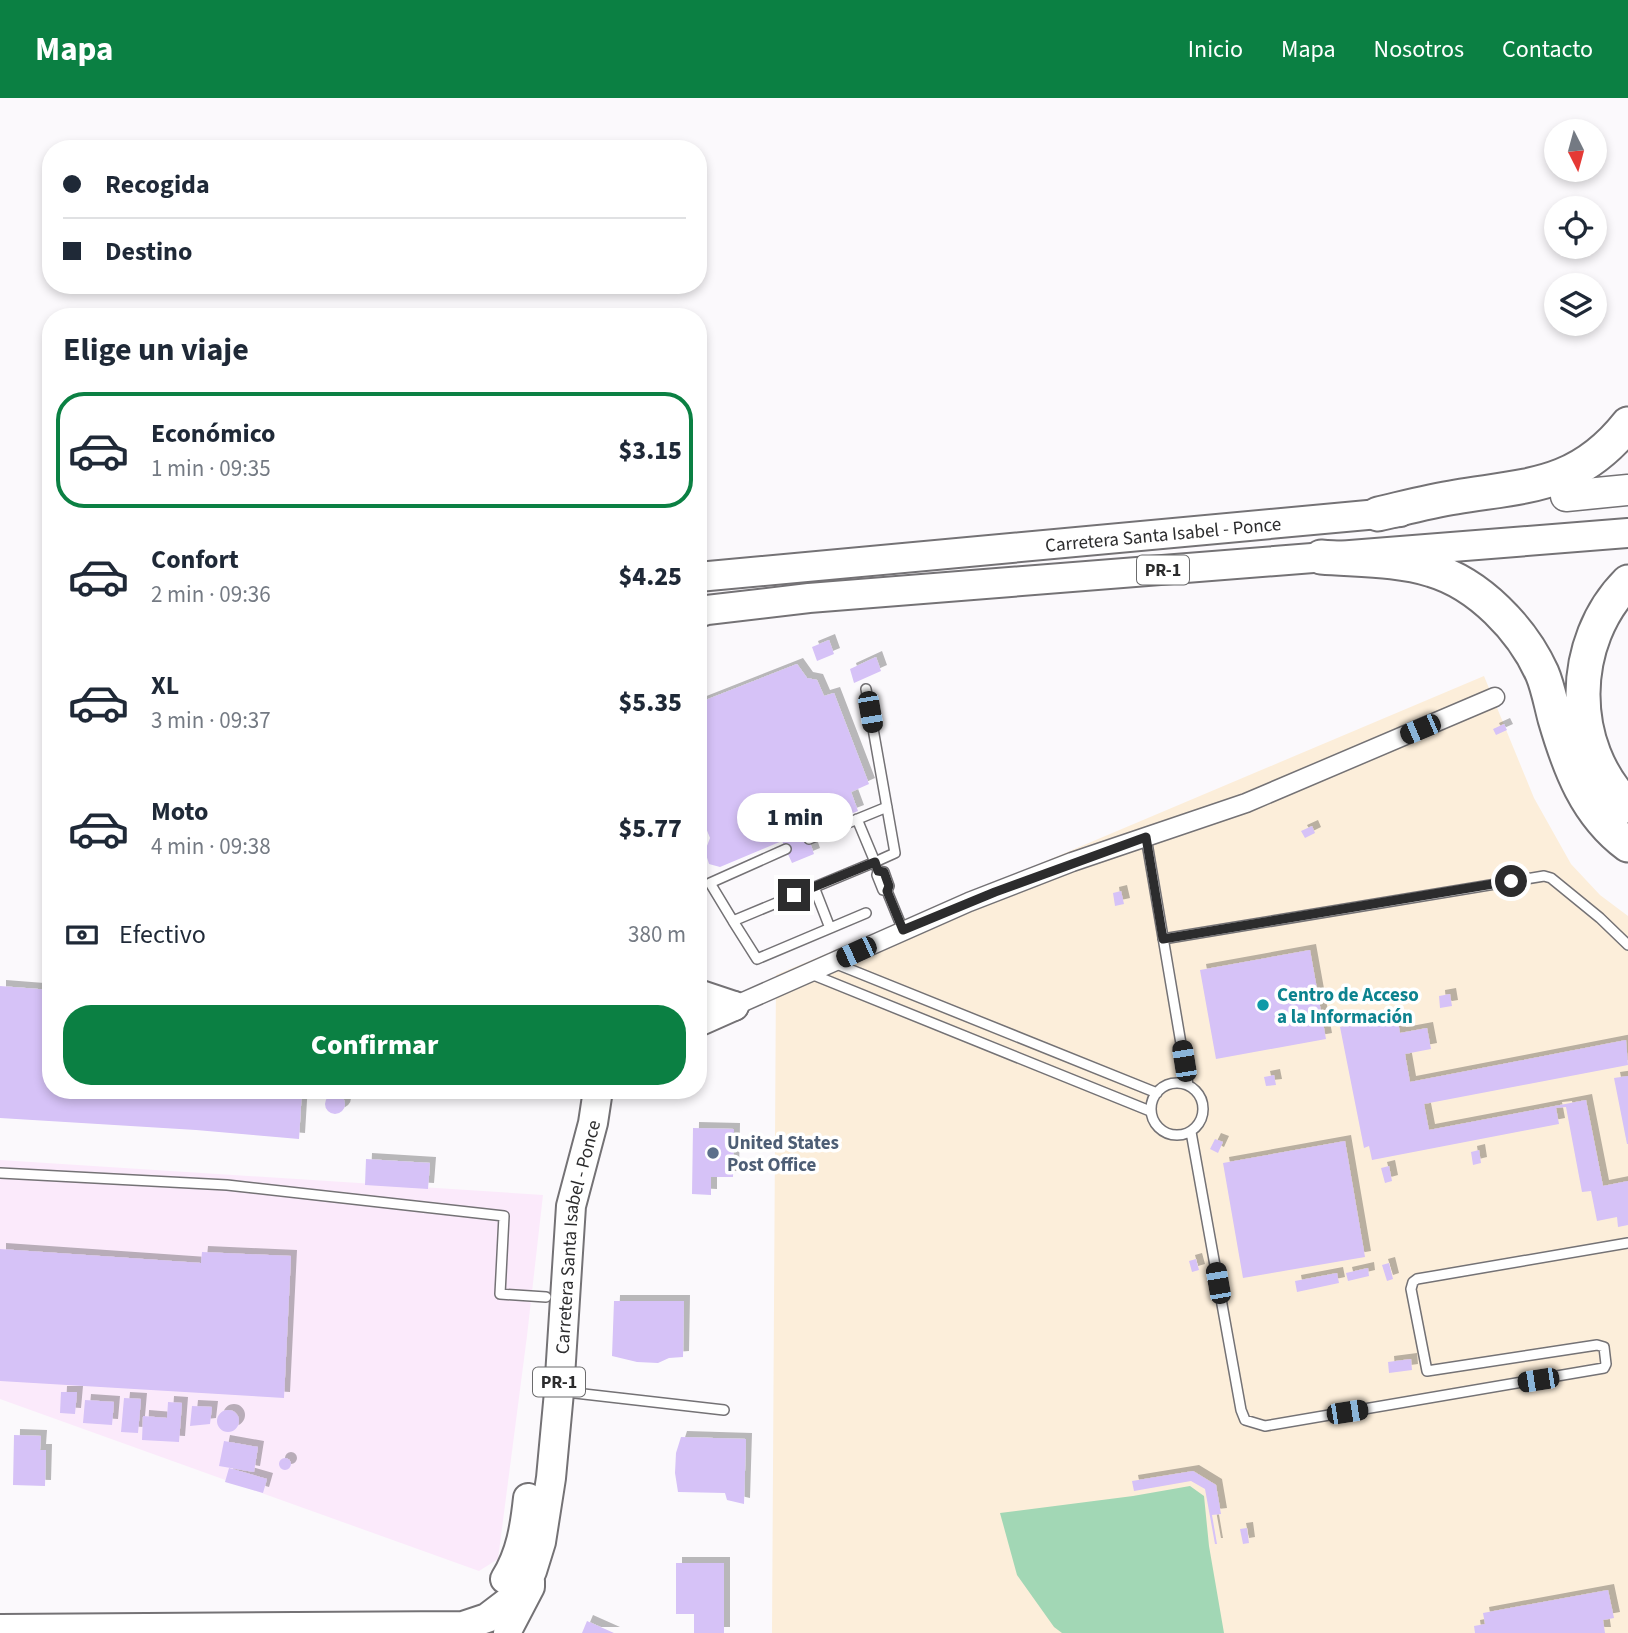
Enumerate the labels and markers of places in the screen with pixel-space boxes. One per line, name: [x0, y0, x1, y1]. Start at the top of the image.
place label: Centro de Acceso a la Información: [1277, 982, 1419, 1031]
marker: Centro de Acceso a la Información: [1255, 997, 1271, 1013]
place label: United States Post Office: [727, 1130, 839, 1179]
marker: United States Post Office: [705, 1145, 721, 1161]

